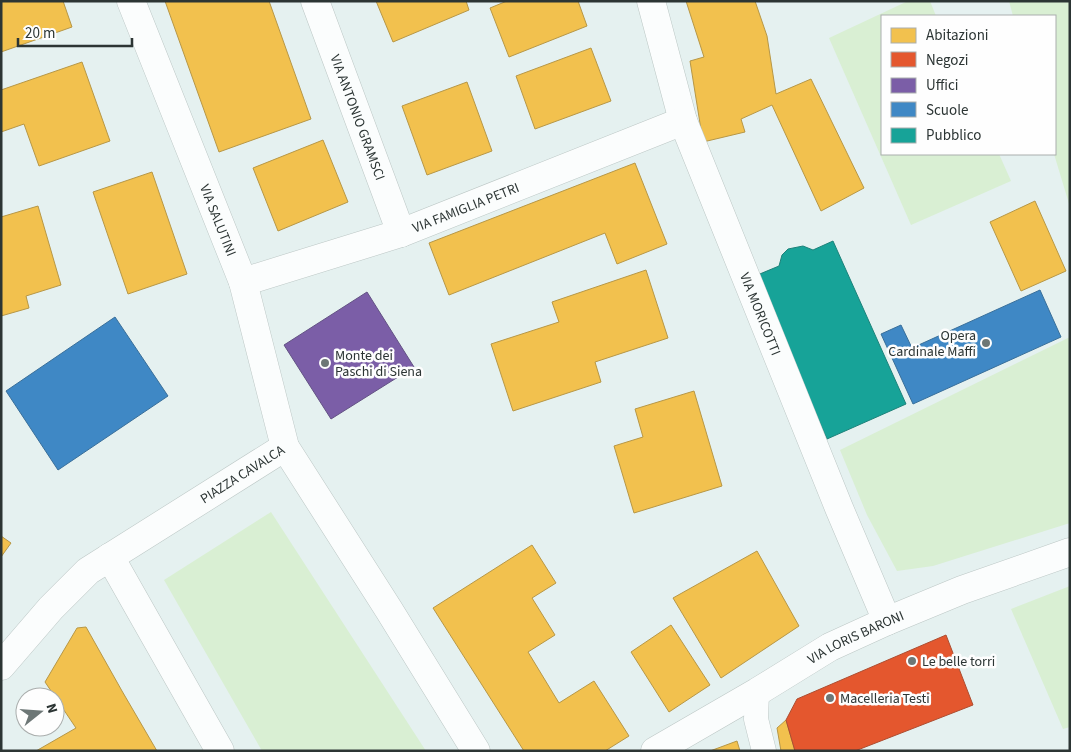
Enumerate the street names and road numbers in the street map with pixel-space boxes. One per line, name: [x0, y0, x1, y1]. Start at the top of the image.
street label: VIA ANTONIO GRAMSCI: [325, 52, 390, 183]
street label: VIA FAMIGLIA PETRI: [410, 178, 522, 238]
street label: VIA SALUTINI: [194, 182, 241, 260]
street label: VIA MORICOTTI: [734, 270, 785, 359]
street label: PIAZZA CAVALCA: [196, 440, 289, 509]
street label: VIA LORIS BARONI: [804, 606, 907, 670]

